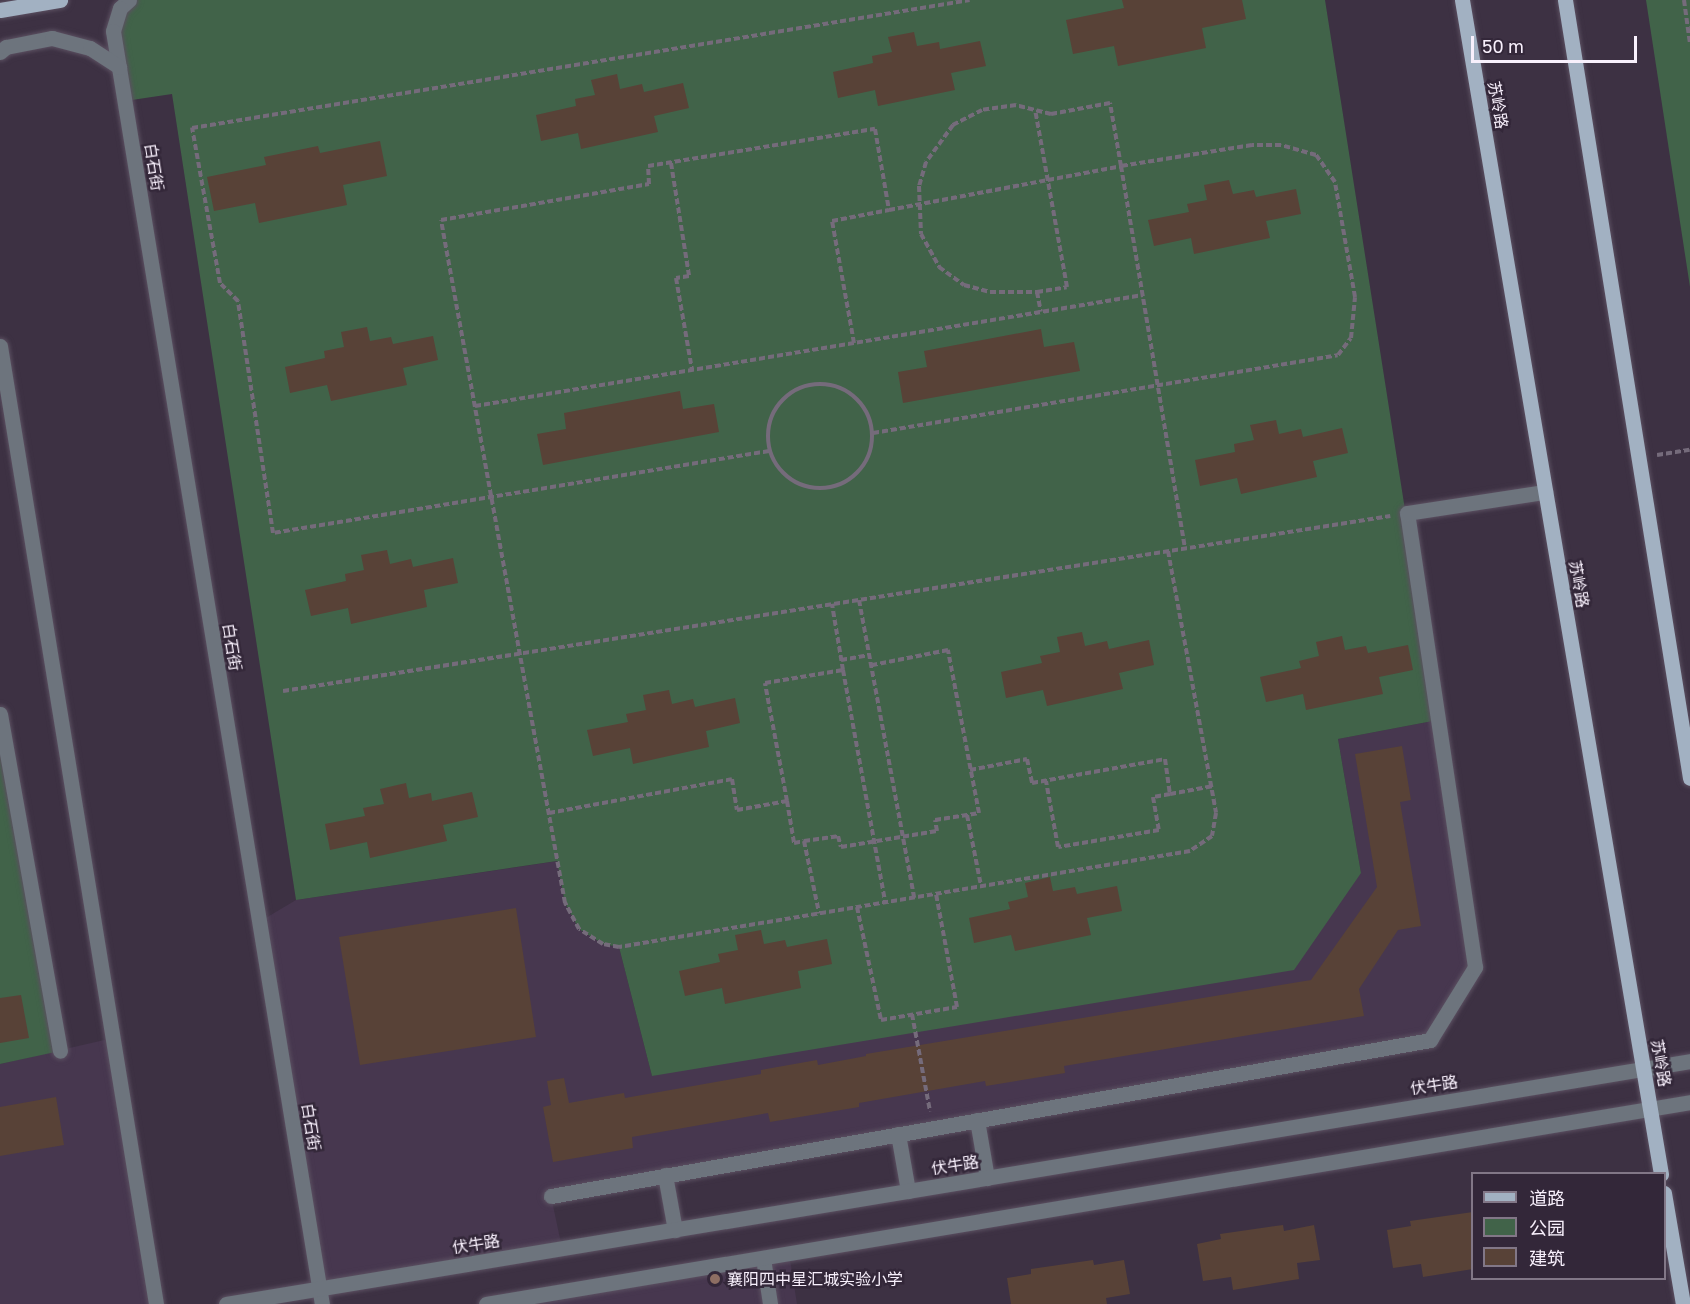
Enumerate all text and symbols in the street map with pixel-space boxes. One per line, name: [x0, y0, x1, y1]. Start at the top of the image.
scale bar: [1474, 24, 1640, 62]
text: 50 m: [1482, 35, 1524, 57]
street label: 苏岭路: [1484, 80, 1512, 130]
street label: 白石街: [141, 142, 167, 192]
street label: 苏岭路: [1565, 559, 1593, 609]
street label: 白石街: [219, 622, 245, 672]
street label: 苏岭路: [1647, 1038, 1675, 1088]
street label: 伏牛路: [1409, 1072, 1459, 1098]
street label: 白石街: [298, 1102, 324, 1152]
street label: 伏牛路: [930, 1152, 980, 1178]
legend: [1471, 1172, 1666, 1280]
text: 道路: [1529, 1187, 1565, 1209]
text: 公园: [1529, 1217, 1565, 1239]
street label: 伏牛路: [451, 1231, 501, 1257]
text: 建筑: [1529, 1247, 1565, 1269]
place label: 襄阳四中星汇城实验小学: [727, 1269, 903, 1289]
marker: 襄阳四中星汇城实验小学: [708, 1272, 722, 1286]

